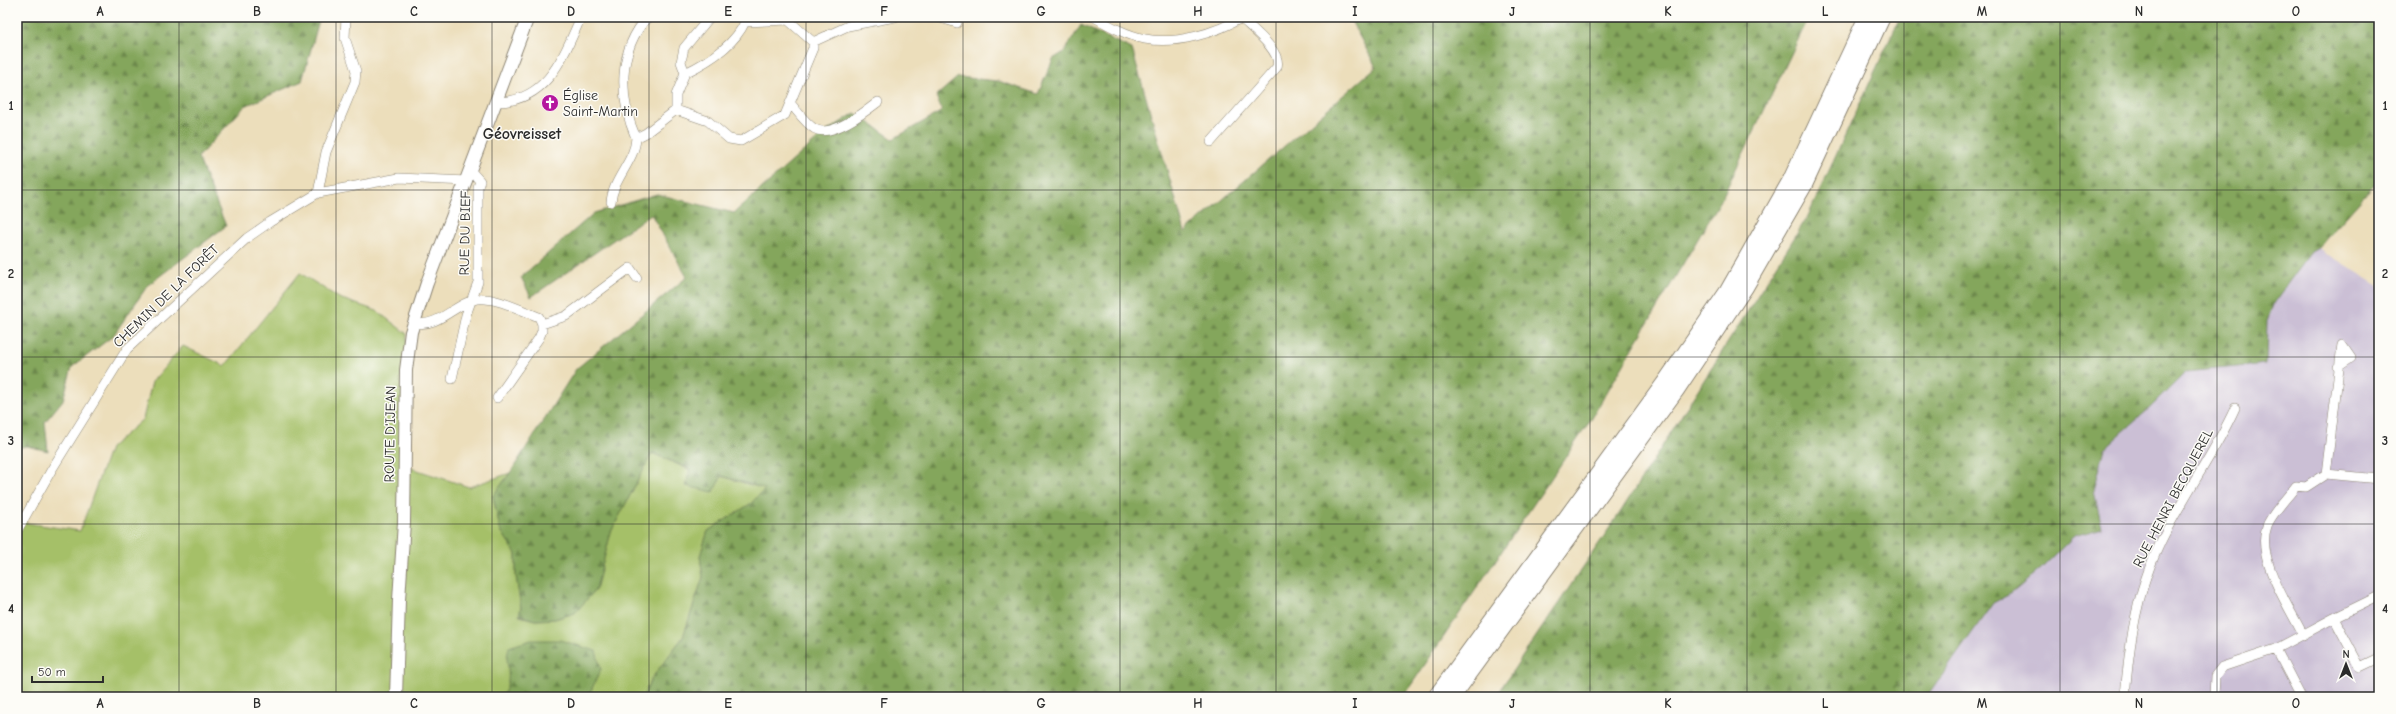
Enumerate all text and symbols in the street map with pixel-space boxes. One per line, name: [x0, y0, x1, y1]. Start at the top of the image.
text: A: [96, 4, 104, 19]
text: B: [253, 4, 261, 19]
text: C: [410, 4, 418, 19]
text: D: [567, 4, 575, 19]
text: E: [724, 4, 732, 19]
text: F: [880, 4, 888, 19]
text: G: [1036, 4, 1046, 19]
text: H: [1193, 4, 1203, 19]
text: I: [1352, 4, 1358, 19]
text: J: [1509, 4, 1515, 19]
text: K: [1664, 4, 1672, 19]
text: L: [1822, 4, 1829, 19]
text: M: [1977, 4, 1988, 19]
text: N: [2135, 4, 2143, 19]
text: O: [2292, 4, 2300, 19]
place label: Église Saint-Martin: [563, 87, 638, 120]
church icon: Église Saint-Martin: [540, 93, 560, 113]
text: 1: [8, 98, 14, 113]
text: 1: [2382, 98, 2388, 113]
district label: Géovreisset: [483, 125, 562, 143]
street label: RUE DU BIEF: [456, 190, 474, 276]
street label: CHEMIN DE LA FORÊT: [109, 240, 223, 351]
text: 2: [8, 266, 14, 281]
text: 2: [2382, 266, 2388, 281]
street label: ROUTE D'IJEAN: [381, 386, 399, 482]
street label: RUE HENRI BECQUEREL: [2129, 426, 2217, 570]
text: 3: [8, 433, 14, 448]
text: 3: [2382, 433, 2388, 448]
text: 4: [8, 601, 14, 616]
text: 4: [2382, 601, 2388, 616]
north arrow: [2326, 644, 2366, 684]
text: N: [2342, 648, 2350, 661]
scale bar: [32, 658, 103, 684]
text: 50 m: [38, 665, 66, 679]
text: A: [96, 696, 104, 711]
text: B: [253, 696, 261, 711]
text: C: [410, 696, 418, 711]
text: D: [567, 696, 575, 711]
text: E: [724, 696, 732, 711]
text: F: [880, 696, 888, 711]
text: G: [1036, 696, 1046, 711]
text: H: [1193, 696, 1203, 711]
text: I: [1352, 696, 1358, 711]
text: J: [1509, 696, 1515, 711]
text: K: [1664, 696, 1672, 711]
text: L: [1822, 696, 1829, 711]
text: M: [1977, 696, 1988, 711]
text: N: [2135, 696, 2143, 711]
text: O: [2292, 696, 2300, 711]

